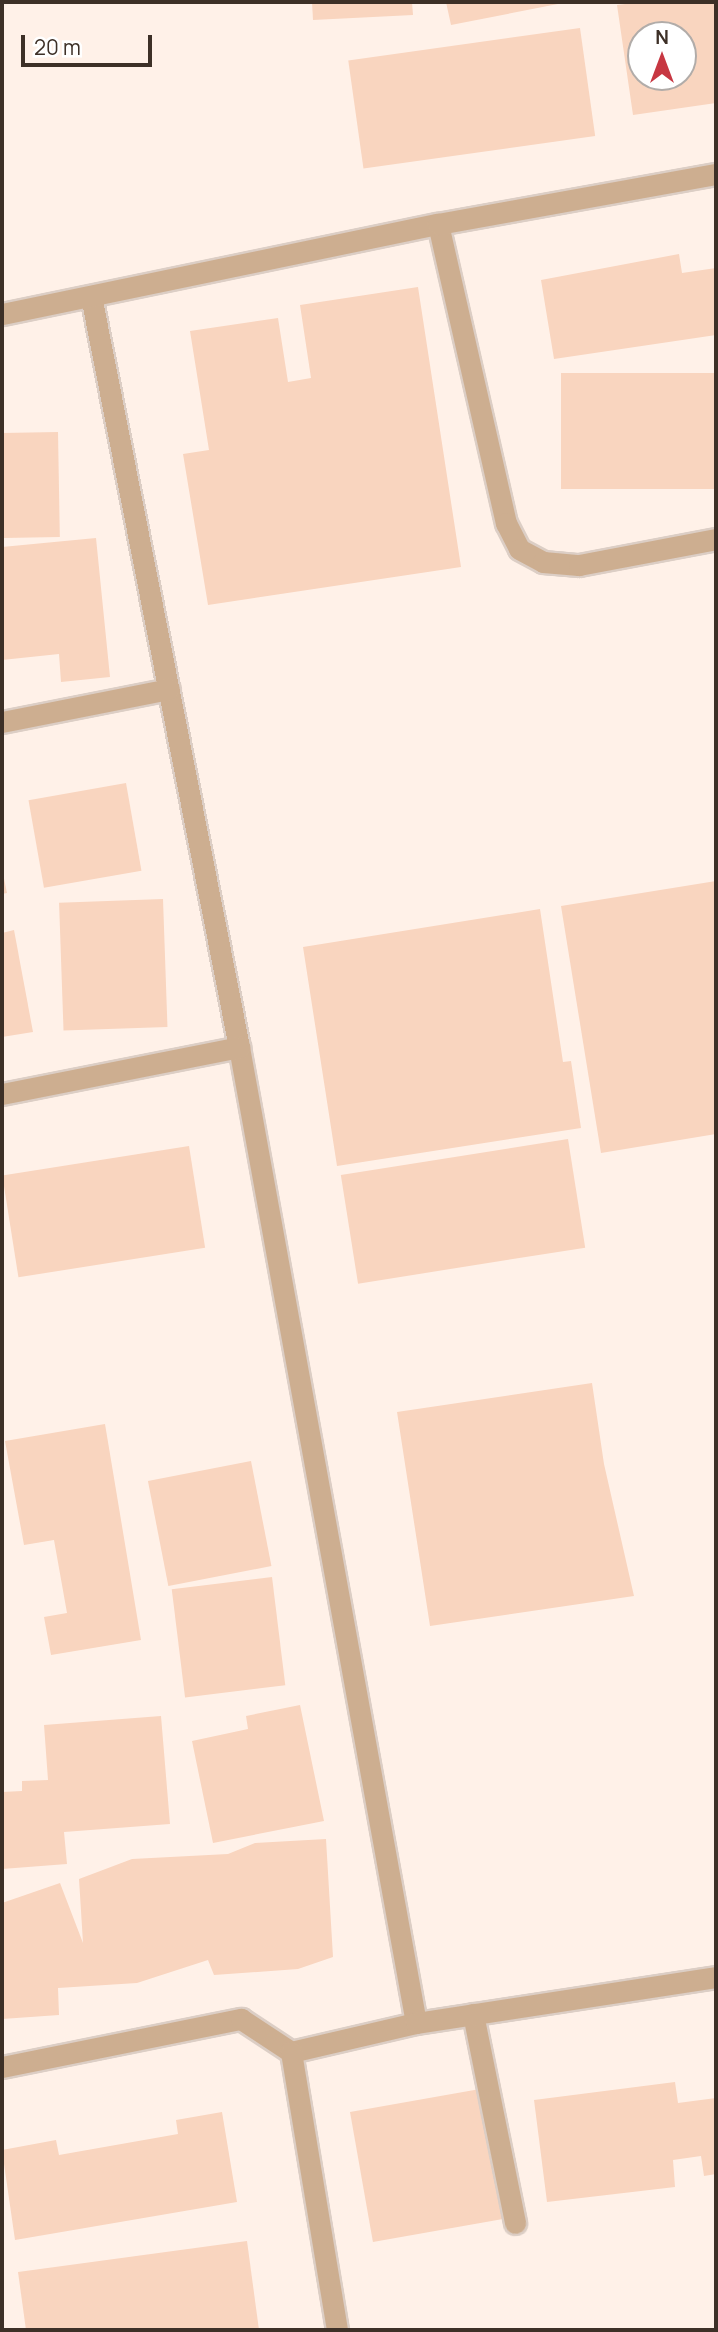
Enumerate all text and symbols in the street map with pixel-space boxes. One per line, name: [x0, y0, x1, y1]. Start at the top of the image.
scale bar: [24, 21, 156, 65]
north arrow: [627, 21, 697, 91]
text: N: [655, 24, 669, 50]
text: 20 m: [34, 33, 81, 61]

